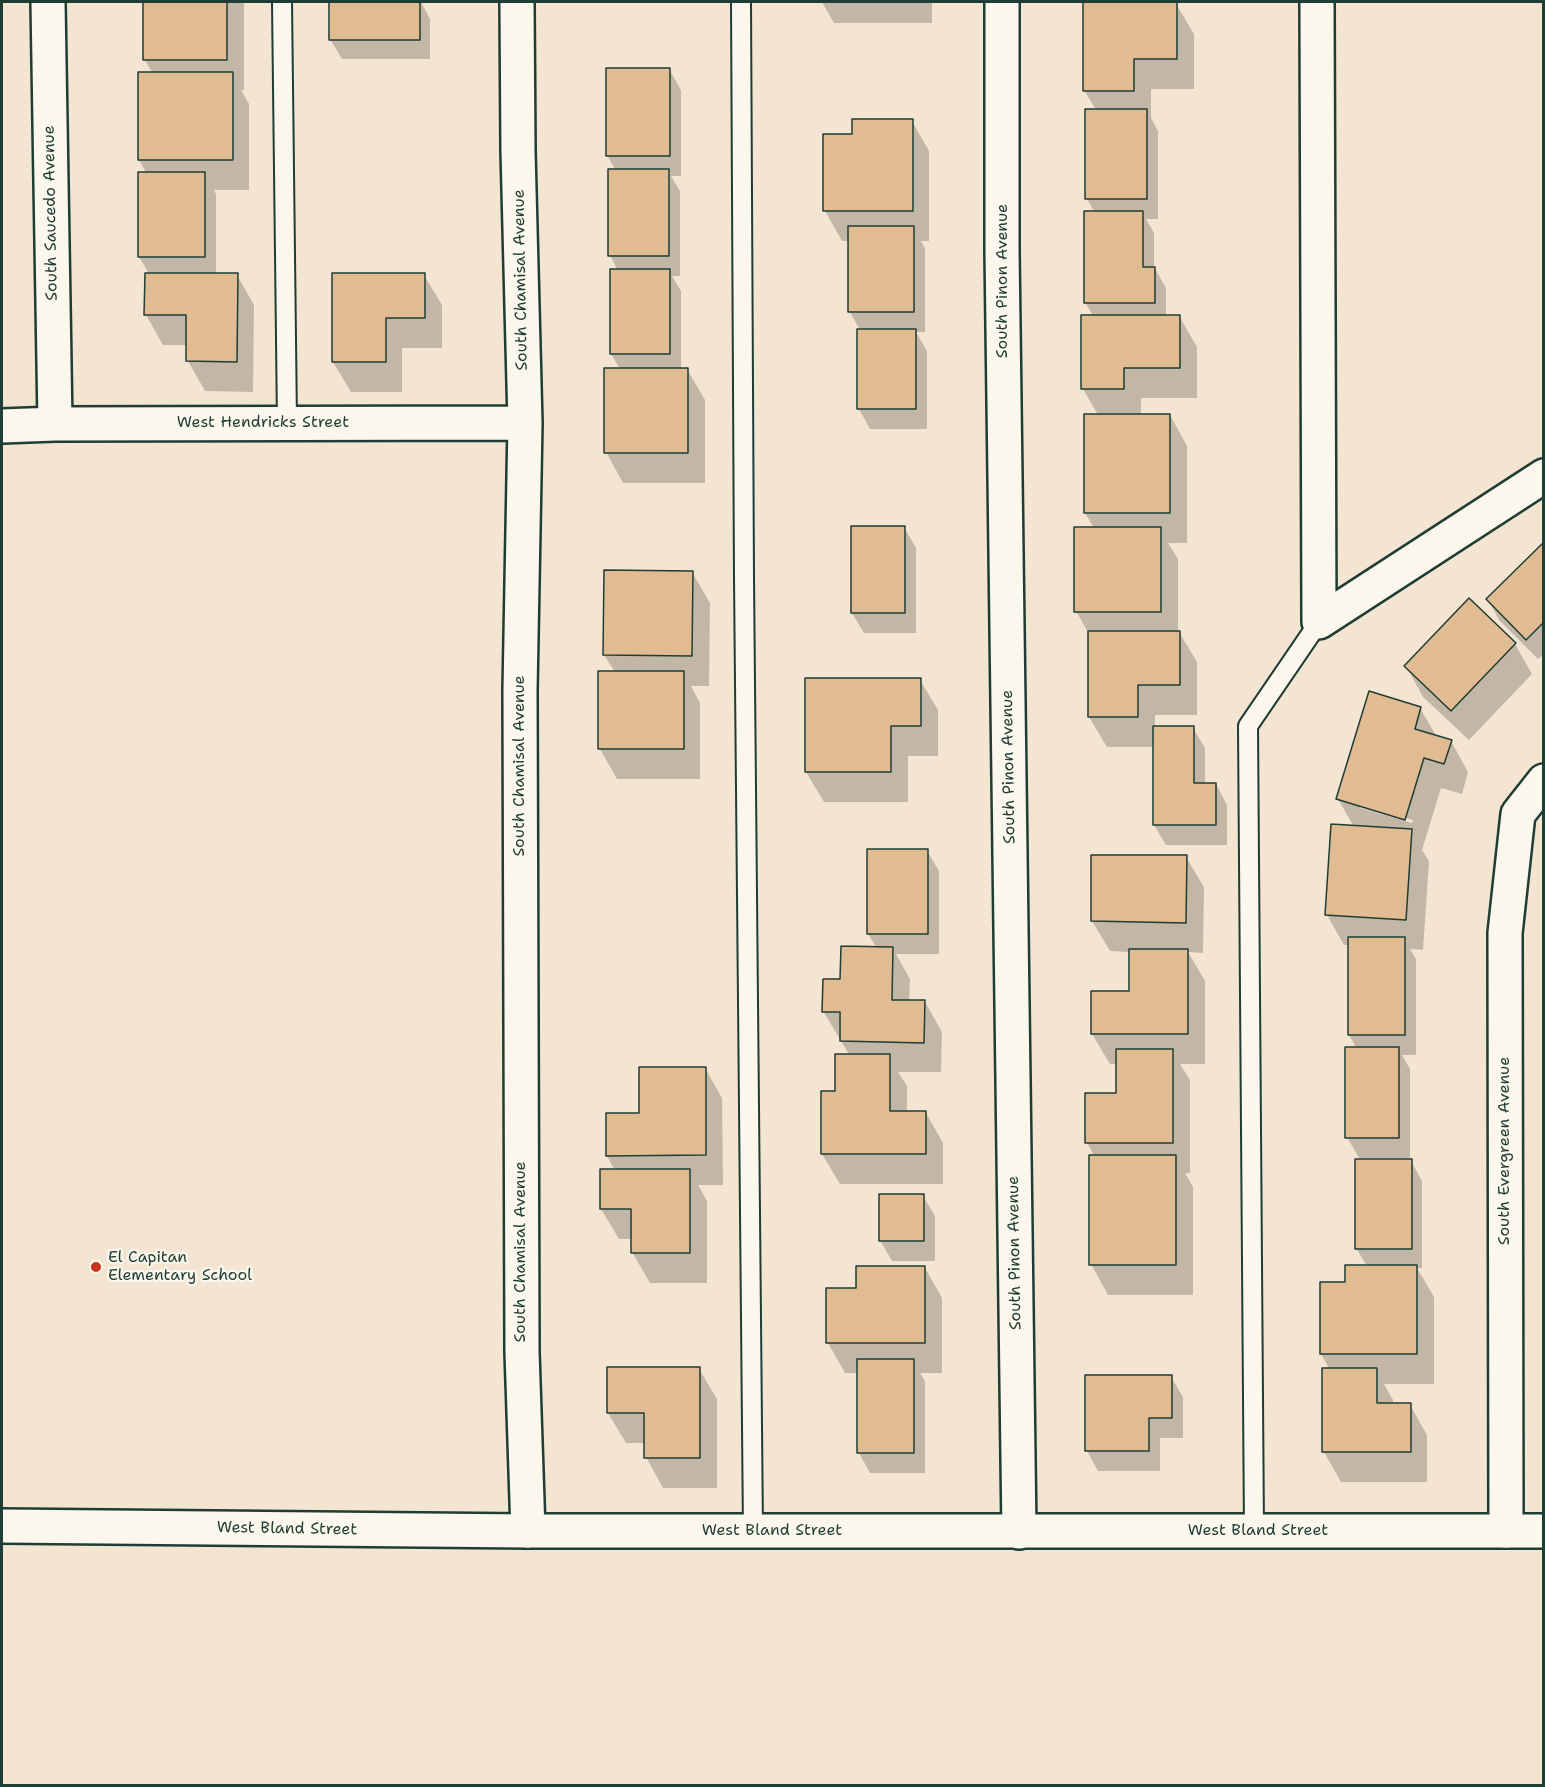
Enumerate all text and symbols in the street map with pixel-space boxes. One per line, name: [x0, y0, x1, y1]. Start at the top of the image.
street label: South Saucedo Avenue: [40, 125, 62, 301]
street label: South Chamisal Avenue: [510, 189, 532, 371]
street label: South Pinon Avenue: [993, 204, 1013, 358]
street label: West Hendricks Street: [177, 413, 349, 433]
street label: South Chamisal Avenue: [510, 675, 530, 857]
street label: South Pinon Avenue: [998, 690, 1020, 844]
street label: South Evergreen Avenue: [1495, 1057, 1515, 1245]
street label: South Chamisal Avenue: [511, 1161, 531, 1343]
street label: South Pinon Avenue: [1004, 1176, 1026, 1330]
place label: El Capitan Elementary School: [108, 1248, 252, 1286]
marker: El Capitan Elementary School: [89, 1260, 103, 1274]
street label: West Bland Street: [217, 1518, 357, 1540]
street label: West Bland Street: [702, 1521, 842, 1541]
street label: West Bland Street: [1188, 1521, 1328, 1541]

